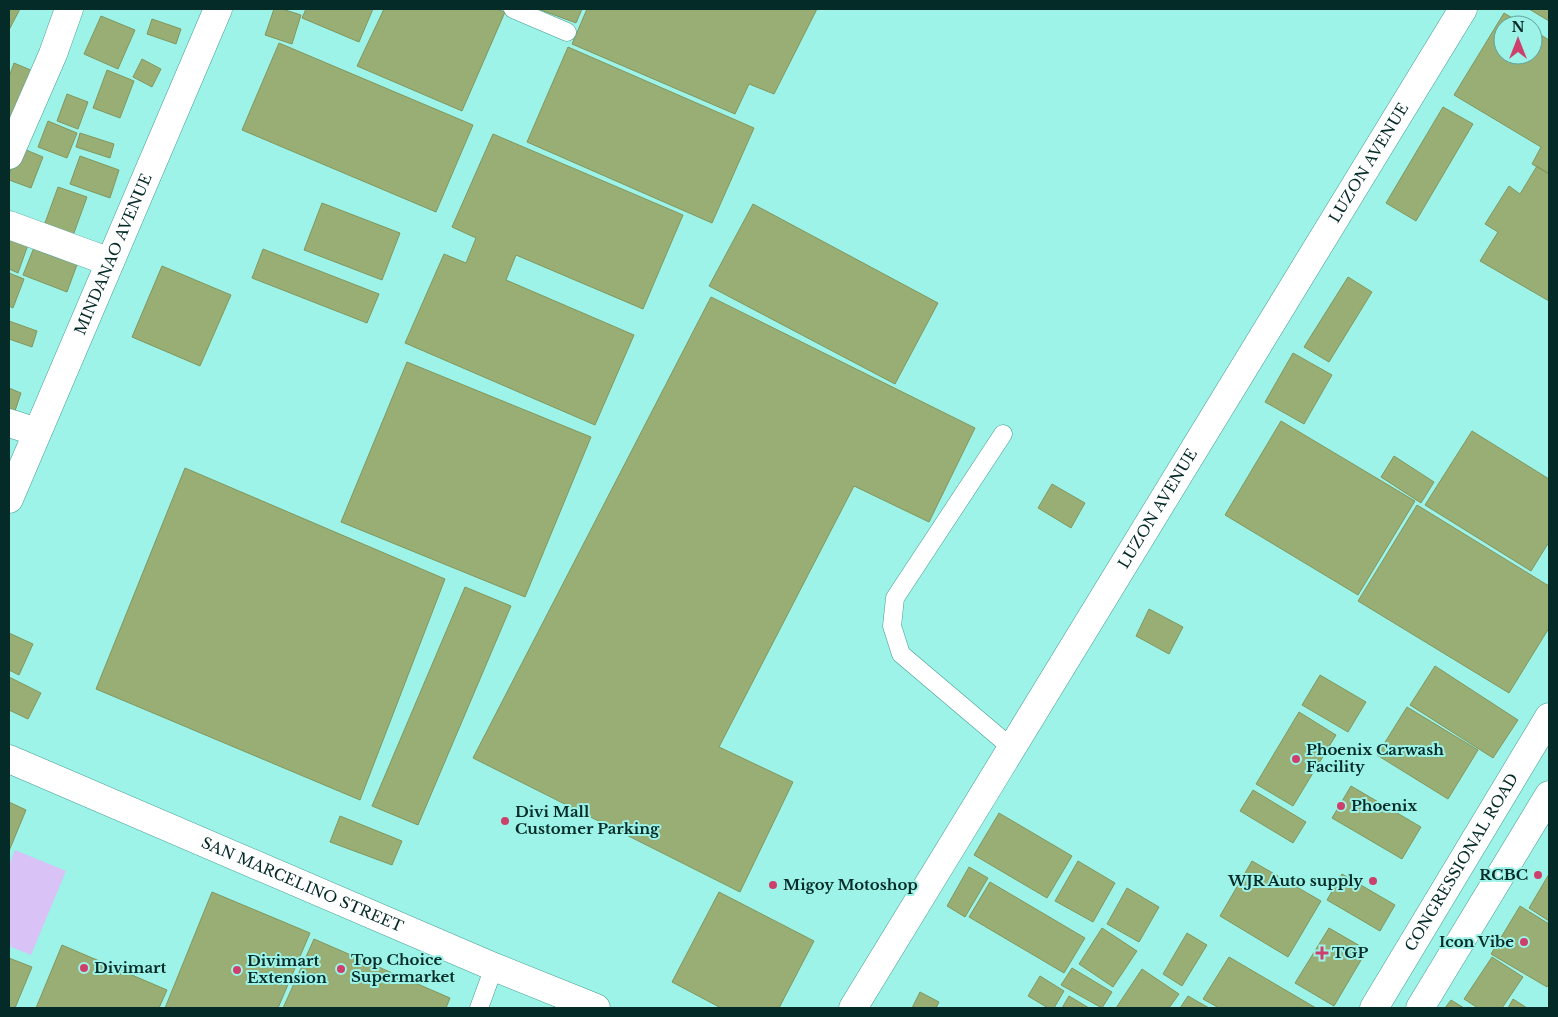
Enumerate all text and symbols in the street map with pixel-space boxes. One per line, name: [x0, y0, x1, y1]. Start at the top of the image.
north arrow: [1493, 15, 1543, 65]
text: N: [1511, 18, 1525, 36]
street label: LUZON AVENUE: [1325, 99, 1412, 226]
street label: MINDANAO AVENUE: [70, 171, 156, 338]
street label: LUZON AVENUE: [1114, 445, 1201, 572]
place label: Phoenix Carwash Facility: [1306, 740, 1444, 776]
marker: Phoenix Carwash Facility: [1290, 753, 1302, 765]
street label: CONGRESSIONAL ROAD: [1400, 770, 1522, 955]
place label: Phoenix: [1351, 796, 1417, 815]
marker: Phoenix: [1335, 800, 1347, 812]
place label: Divi Mall Customer Parking: [515, 802, 660, 838]
marker: Divi Mall Customer Parking: [499, 815, 511, 827]
street label: SAN MARCELINO STREET: [199, 833, 406, 936]
place label: RCBC: [1479, 865, 1528, 884]
marker: RCBC: [1532, 869, 1544, 881]
place label: WJR Auto supply: [1227, 871, 1363, 890]
place label: Migoy Motoshop: [783, 875, 918, 894]
marker: WJR Auto supply: [1367, 875, 1379, 887]
marker: Migoy Motoshop: [767, 879, 779, 891]
place label: Icon Vibe: [1439, 932, 1514, 951]
marker: Icon Vibe: [1518, 936, 1530, 948]
place label: TGP: [1332, 943, 1368, 962]
marker: TGP: [1316, 947, 1328, 959]
place label: Top Choice Supermarket: [351, 950, 455, 986]
place label: Divimart Extension: [247, 951, 327, 987]
place label: Divimart: [94, 958, 166, 977]
marker: Divimart: [78, 962, 90, 974]
marker: Top Choice Supermarket: [335, 963, 347, 975]
marker: Divimart Extension: [231, 964, 243, 976]

